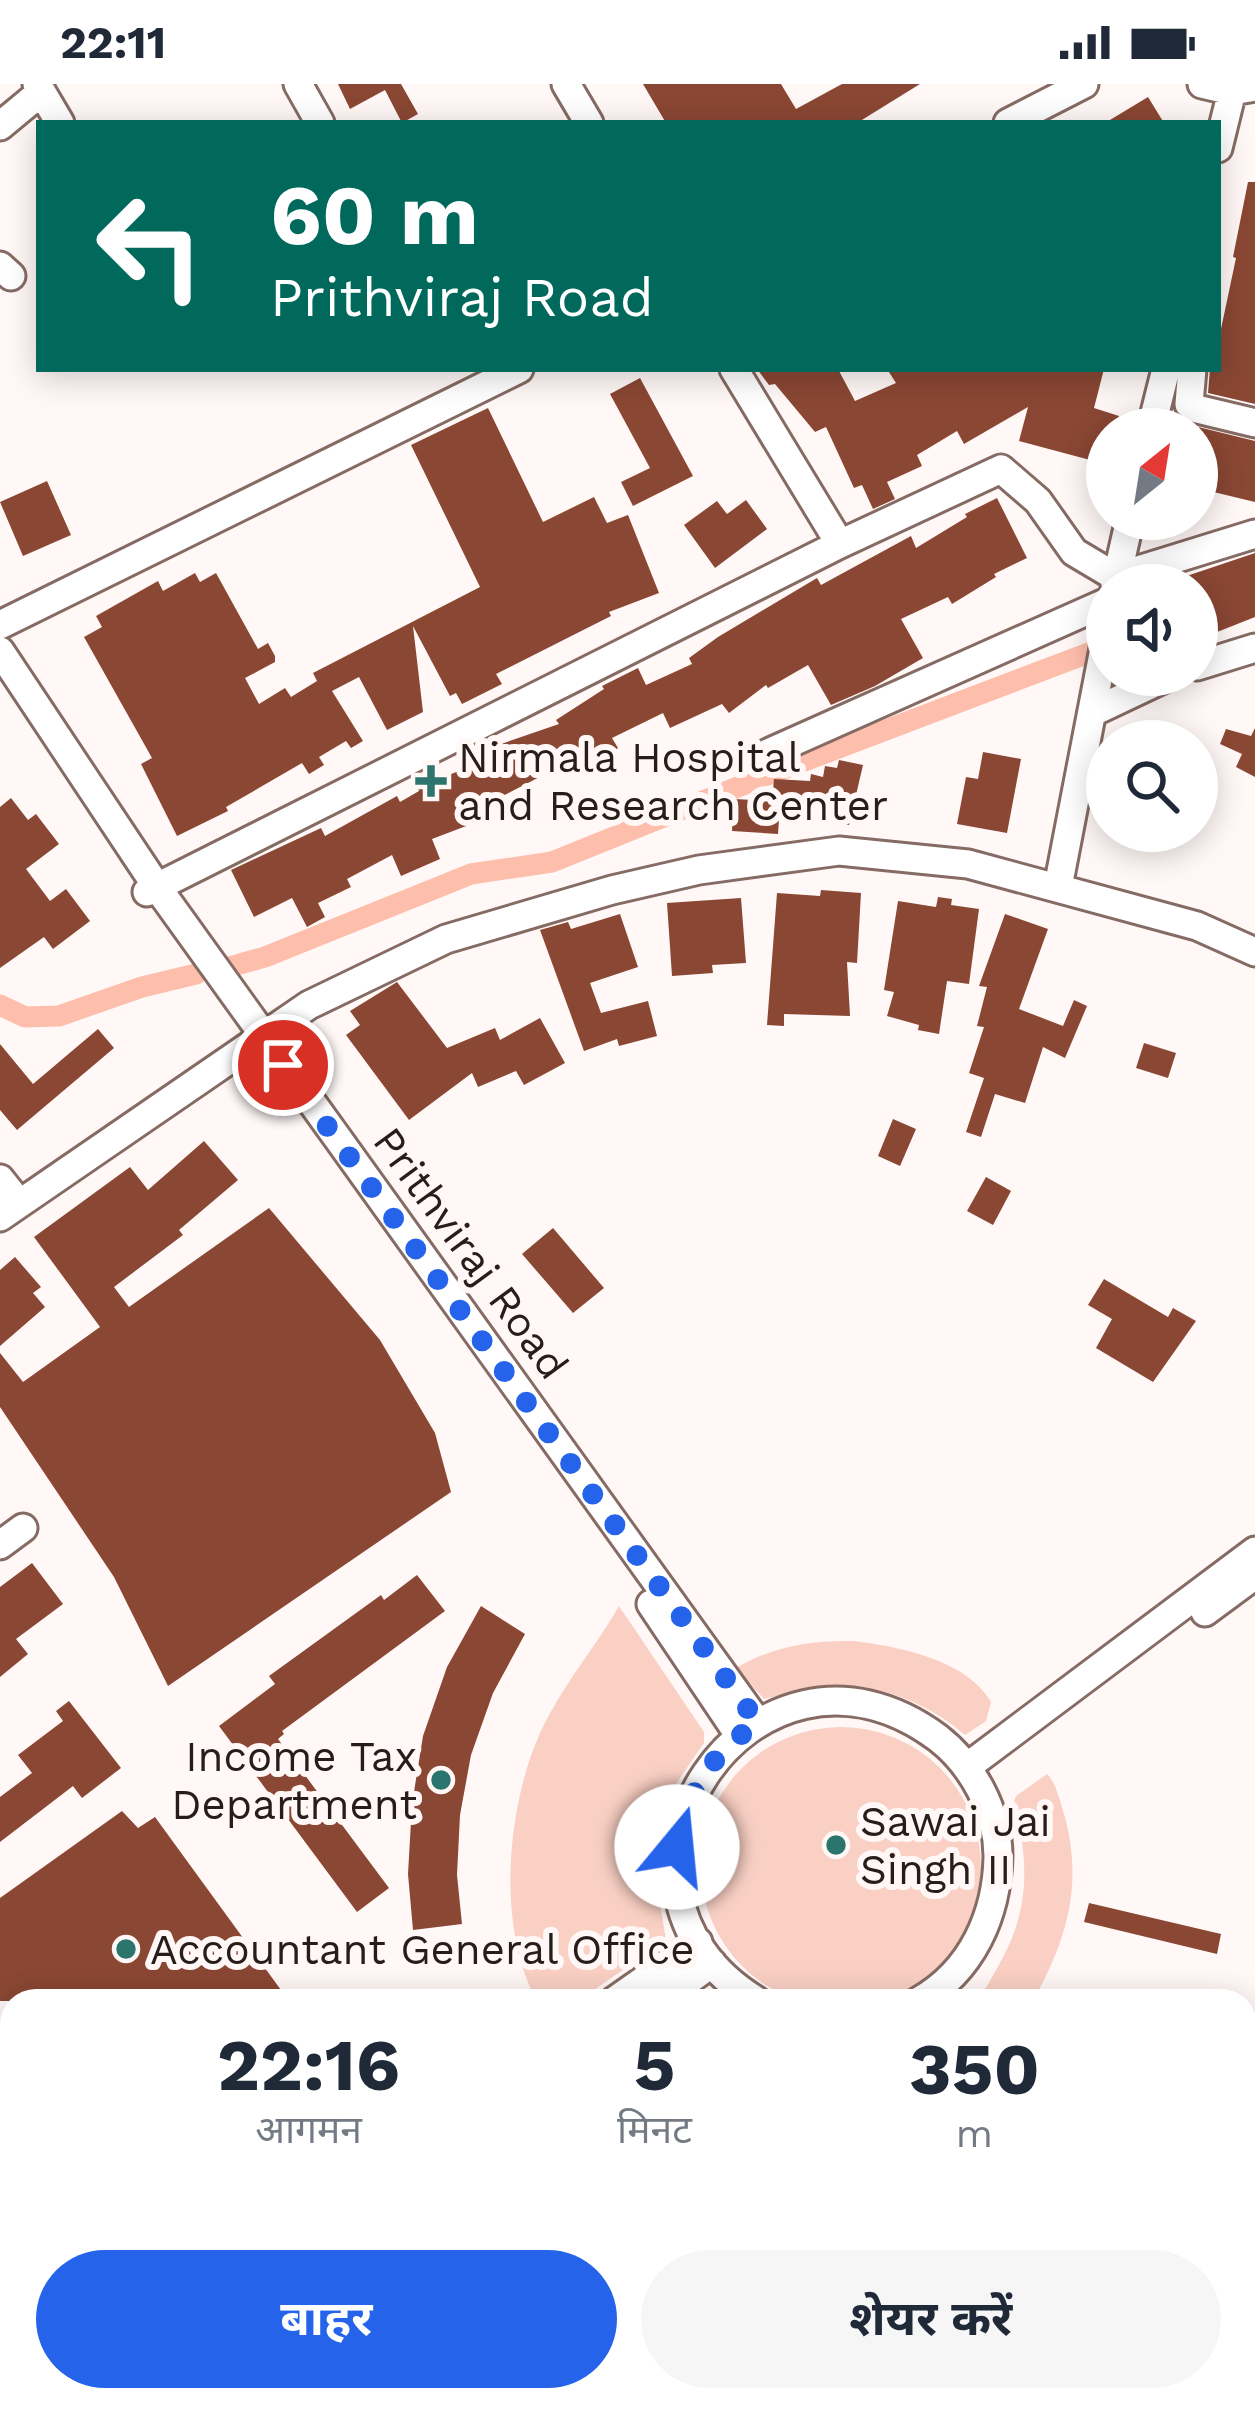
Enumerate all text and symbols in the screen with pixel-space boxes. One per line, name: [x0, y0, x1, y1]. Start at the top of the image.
text: 22:11: [60, 16, 166, 69]
text: 60 m: [270, 166, 479, 264]
icon: left: [72, 168, 228, 324]
text: Prithviraj Road: [270, 266, 654, 329]
north arrow: [1086, 408, 1218, 540]
map controls: [1086, 408, 1218, 852]
button: sound: [1086, 564, 1218, 696]
button: search: [1086, 720, 1218, 852]
place label: Nirmala Hospital and Research Center: [458, 733, 888, 830]
marker: Nirmala Hospital and Research Center: [415, 765, 447, 797]
pin: [232, 1014, 334, 1116]
icon: arrive: [250, 1032, 316, 1098]
street label: Prithviraj Road: [364, 1118, 578, 1388]
place label: Income Tax Department: [171, 1732, 417, 1829]
marker: Income Tax Department: [428, 1767, 454, 1793]
position arrow: [614, 1784, 740, 1910]
place label: Sawai Jai Singh II: [860, 1797, 1051, 1894]
marker: Sawai Jai Singh II: [823, 1832, 849, 1858]
place label: Accountant General Office: [150, 1925, 694, 1974]
marker: Accountant General Office: [113, 1936, 139, 1962]
text: 22:16: [217, 2023, 400, 2107]
text: 5: [633, 2023, 675, 2107]
text: 350: [909, 2027, 1040, 2111]
text: आगमन: [255, 2107, 362, 2152]
text: मिनट: [617, 2107, 692, 2152]
text: m: [956, 2111, 993, 2156]
button: बाहर: [36, 2250, 617, 2388]
button: शेयर करें: [641, 2250, 1221, 2388]

